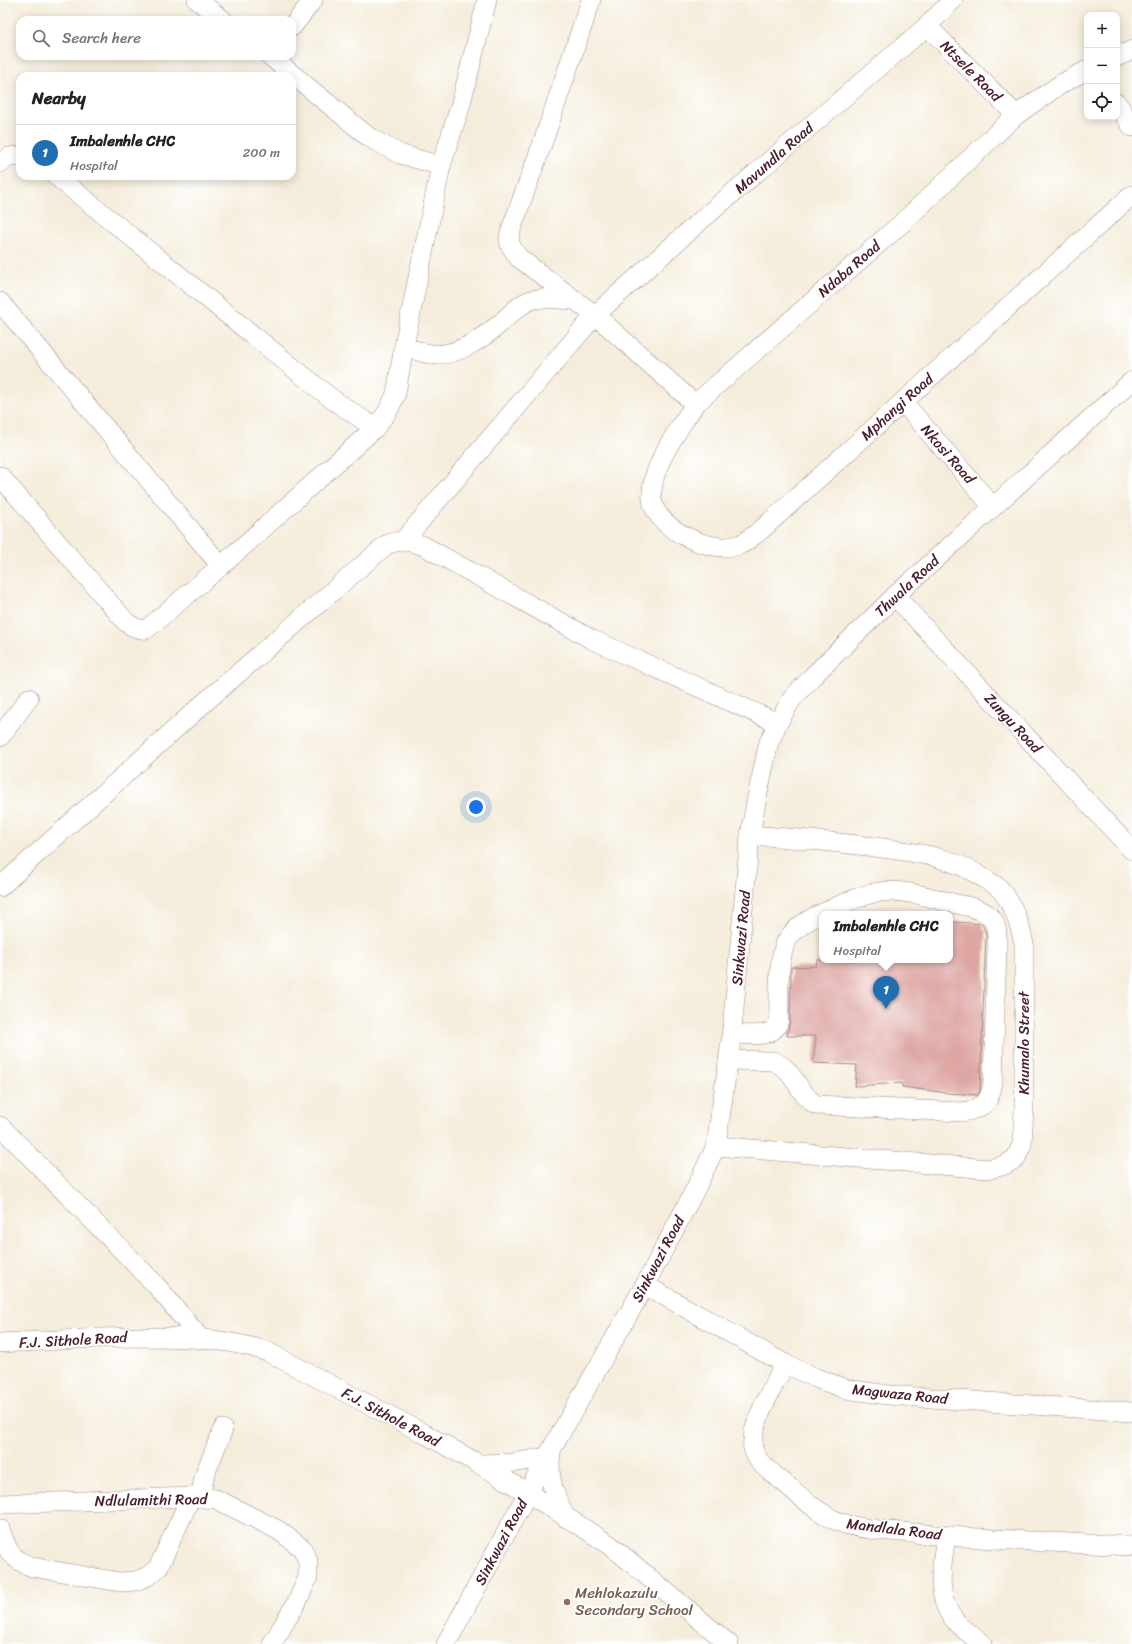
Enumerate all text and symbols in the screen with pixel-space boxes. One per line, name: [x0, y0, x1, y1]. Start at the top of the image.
map controls: [1084, 12, 1120, 120]
button: +: [1084, 12, 1120, 48]
search box: [16, 16, 296, 60]
text: Search here: [62, 25, 141, 51]
icon: search: [30, 27, 52, 49]
street label: Ntsele Road: [934, 34, 1009, 109]
button: −: [1084, 48, 1120, 84]
text: Nearby: [32, 83, 86, 113]
button: locate: [1084, 84, 1120, 120]
street label: Mavundla Road: [728, 115, 821, 200]
text: Imbalenhle CHC: [70, 128, 175, 154]
text: 1: [42, 141, 48, 164]
text: 200 m: [243, 141, 280, 164]
text: Hospital: [70, 154, 118, 177]
street label: Ndaba Road: [811, 233, 887, 304]
street label: Mphangi Road: [854, 366, 940, 447]
street label: Nkosi Road: [914, 418, 982, 491]
street label: Thwala Road: [868, 548, 947, 623]
street label: Zungu Road: [978, 686, 1049, 760]
your location: [466, 797, 486, 817]
street label: Sinkwazi Road: [724, 889, 758, 986]
popup: [819, 911, 953, 963]
text: Imbalenhle CHC: [833, 913, 939, 939]
text: Hospital: [833, 939, 881, 962]
pin: 1: [873, 976, 899, 1009]
street label: Khumalo Street: [1011, 990, 1037, 1095]
street label: Sinkwazi Road: [624, 1210, 692, 1307]
street label: F.J. Sithole Road: [18, 1324, 129, 1356]
street label: Magwaza Road: [851, 1376, 950, 1412]
street label: F.J. Sithole Road: [337, 1380, 446, 1454]
street label: Ndlulamithi Road: [94, 1486, 209, 1514]
street label: Sinkwazi Road: [467, 1493, 535, 1590]
street label: Mandlala Road: [845, 1510, 944, 1548]
place label: Mehlokazulu Secondary School: [575, 1580, 694, 1623]
marker: Mehlokazulu Secondary School: [562, 1597, 572, 1607]

